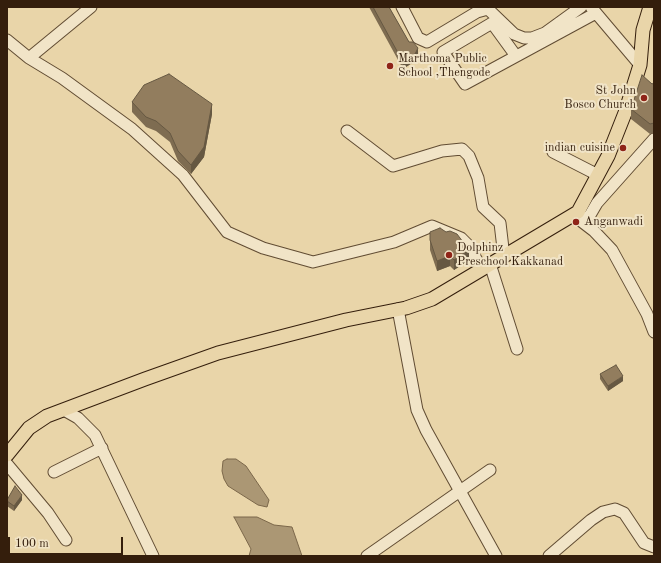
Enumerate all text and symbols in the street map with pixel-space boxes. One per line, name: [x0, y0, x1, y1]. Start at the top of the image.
place label: Marthoma Public School ,Thengode: [398, 52, 490, 80]
marker: Marthoma Public School ,Thengode: [385, 61, 395, 71]
place label: St John Bosco Church: [564, 84, 636, 112]
marker: St John Bosco Church: [639, 93, 649, 103]
place label: indian cuisine: [545, 141, 615, 155]
marker: indian cuisine: [618, 143, 628, 153]
place label: Anganwadi: [584, 215, 643, 229]
marker: Anganwadi: [571, 217, 581, 227]
place label: Dolphinz Preschool Kakkanad: [457, 241, 563, 269]
marker: Dolphinz Preschool Kakkanad: [444, 250, 454, 260]
scale bar: [10, 529, 125, 555]
text: 100 m: [15, 538, 49, 550]

